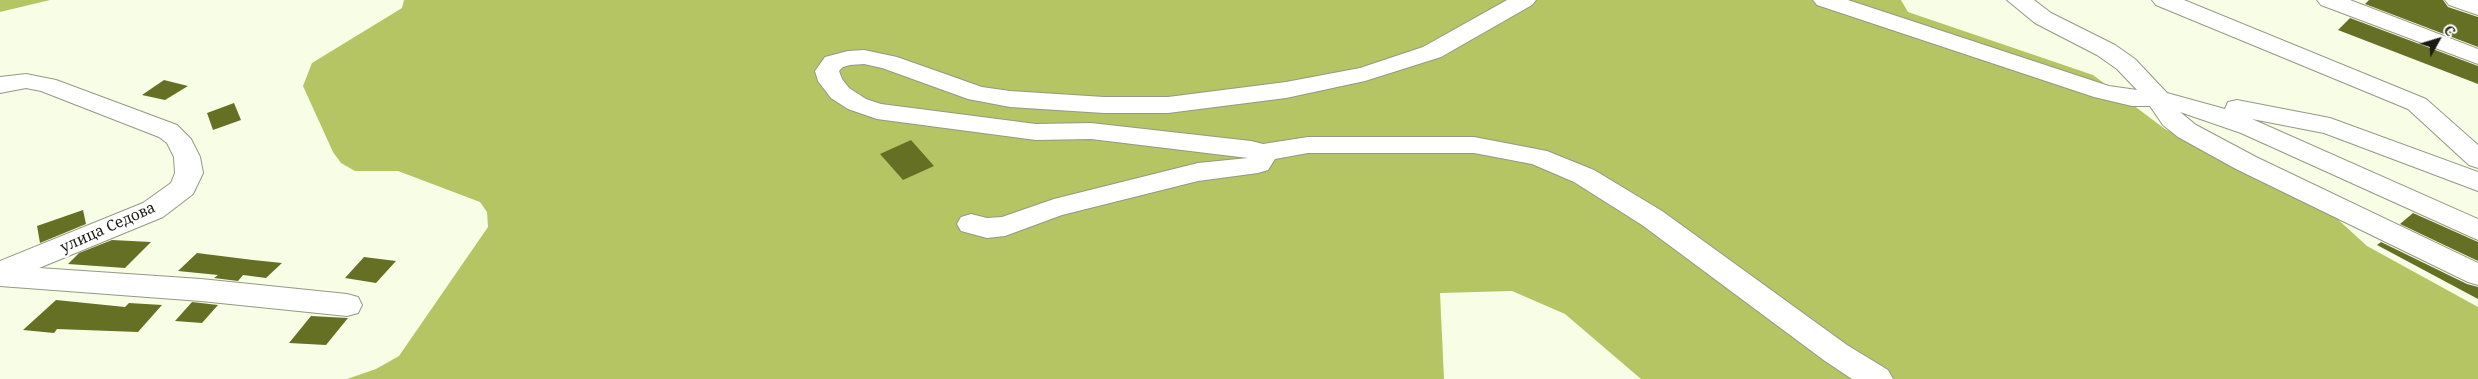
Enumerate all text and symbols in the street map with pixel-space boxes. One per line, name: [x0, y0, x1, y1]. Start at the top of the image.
north arrow: [2413, 15, 2463, 65]
text: С: [2440, 21, 2460, 40]
street label: улица Седова: [58, 199, 158, 257]

